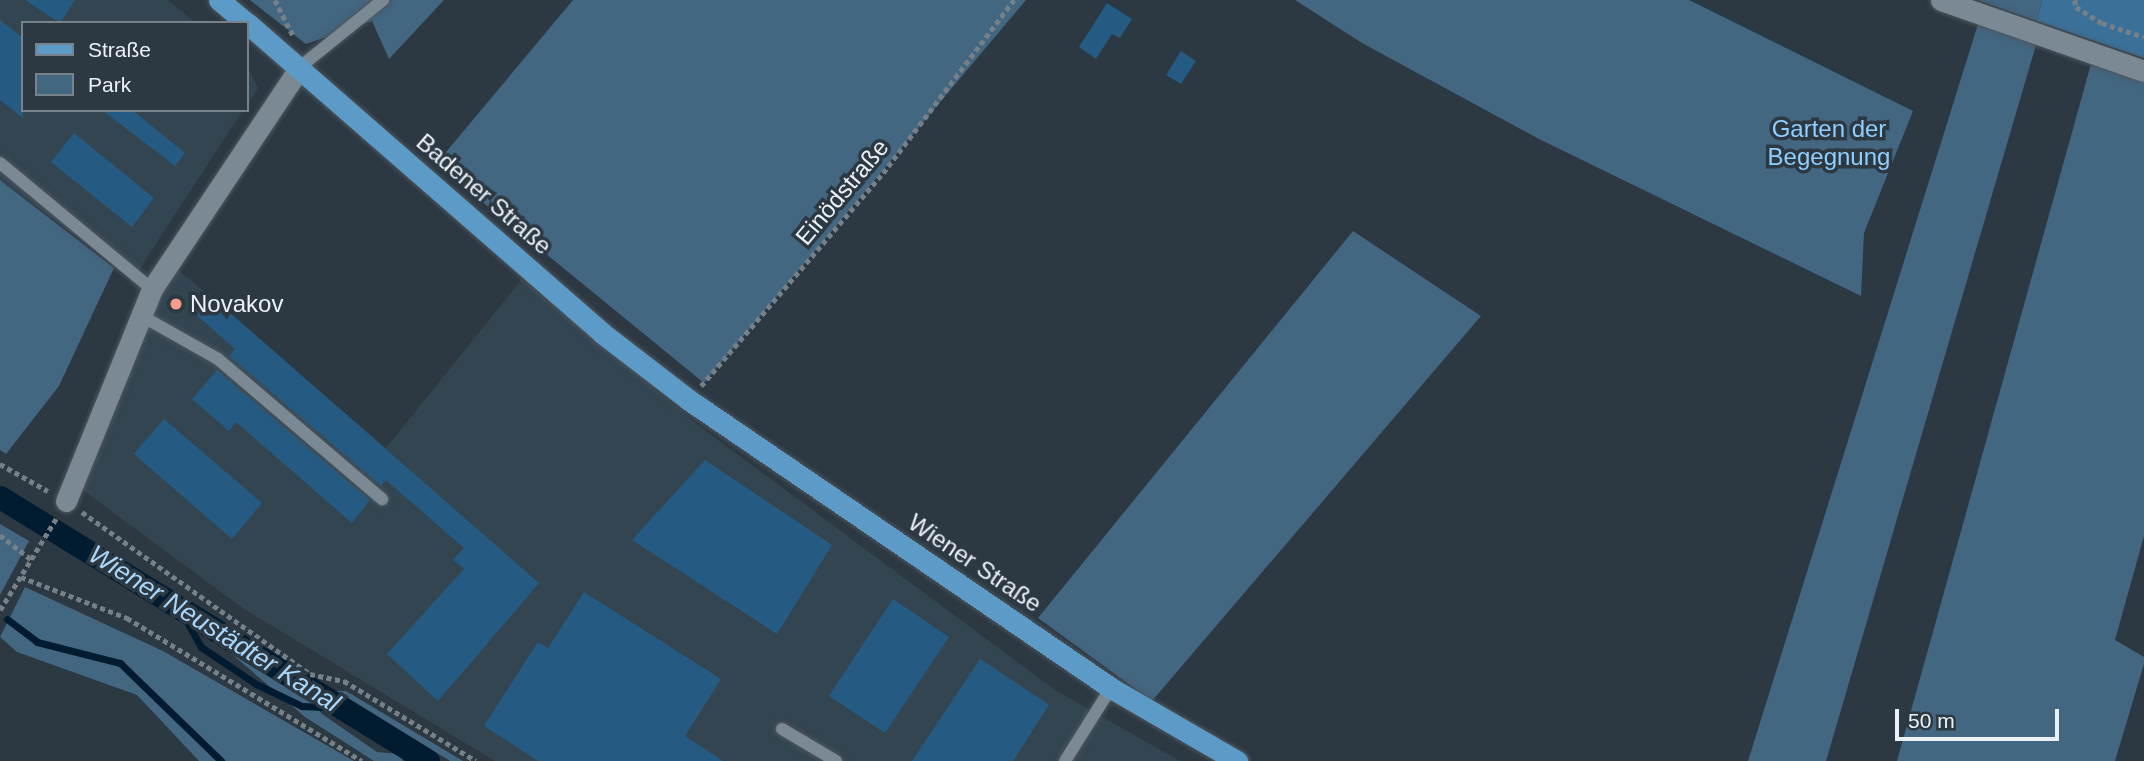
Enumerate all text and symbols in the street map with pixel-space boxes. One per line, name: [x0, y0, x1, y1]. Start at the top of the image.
legend: [21, 21, 248, 112]
text: Straße: [88, 38, 151, 61]
text: Park: [88, 73, 131, 96]
park label: Garten der Begegnung: [1768, 115, 1890, 171]
street label: Badener Straße: [411, 128, 557, 260]
street label: Einödstraße: [789, 133, 895, 251]
place label: Novakov: [190, 290, 283, 318]
marker: Novakov: [168, 296, 184, 312]
street label: Wiener Straße: [903, 508, 1047, 618]
water label: Wiener Neustädter Kanal: [83, 539, 345, 719]
scale bar: [1899, 694, 2064, 738]
text: 50 m: [1908, 709, 1955, 732]

